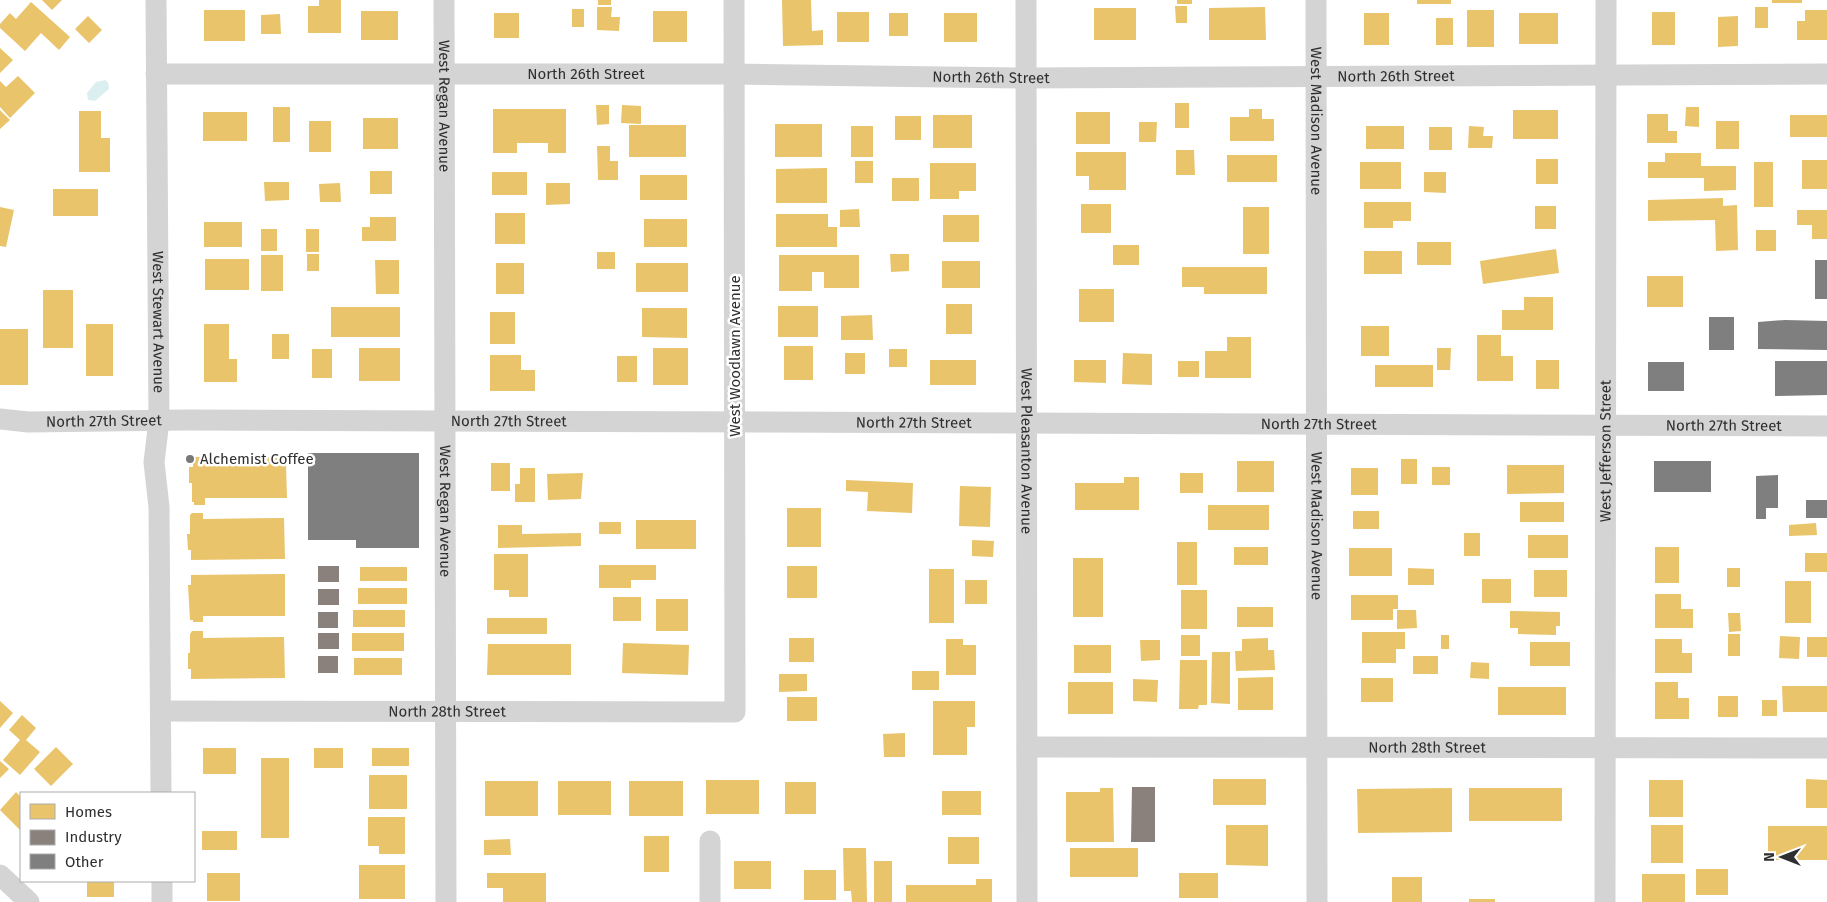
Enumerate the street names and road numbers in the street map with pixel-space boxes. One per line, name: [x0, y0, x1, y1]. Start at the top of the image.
street label: West Regan Avenue: [435, 40, 453, 172]
street label: West Madison Avenue: [1307, 47, 1325, 195]
street label: North 26th Street: [527, 65, 645, 83]
street label: North 26th Street: [1337, 67, 1455, 85]
street label: North 26th Street: [932, 68, 1050, 87]
street label: West Stewart Avenue: [149, 251, 168, 393]
street label: West Woodlawn Avenue: [726, 275, 744, 437]
street label: West Pleasanton Avenue: [1017, 368, 1036, 534]
street label: West Jefferson Street: [1596, 379, 1615, 522]
street label: North 27th Street: [46, 411, 162, 431]
street label: North 27th Street: [451, 412, 567, 430]
street label: North 27th Street: [856, 413, 972, 432]
street label: North 27th Street: [1261, 415, 1377, 433]
street label: North 27th Street: [1666, 416, 1782, 435]
street label: West Regan Avenue: [436, 445, 454, 577]
street label: West Madison Avenue: [1308, 452, 1326, 600]
street label: North 28th Street: [388, 702, 506, 721]
street label: North 28th Street: [1368, 738, 1486, 757]

